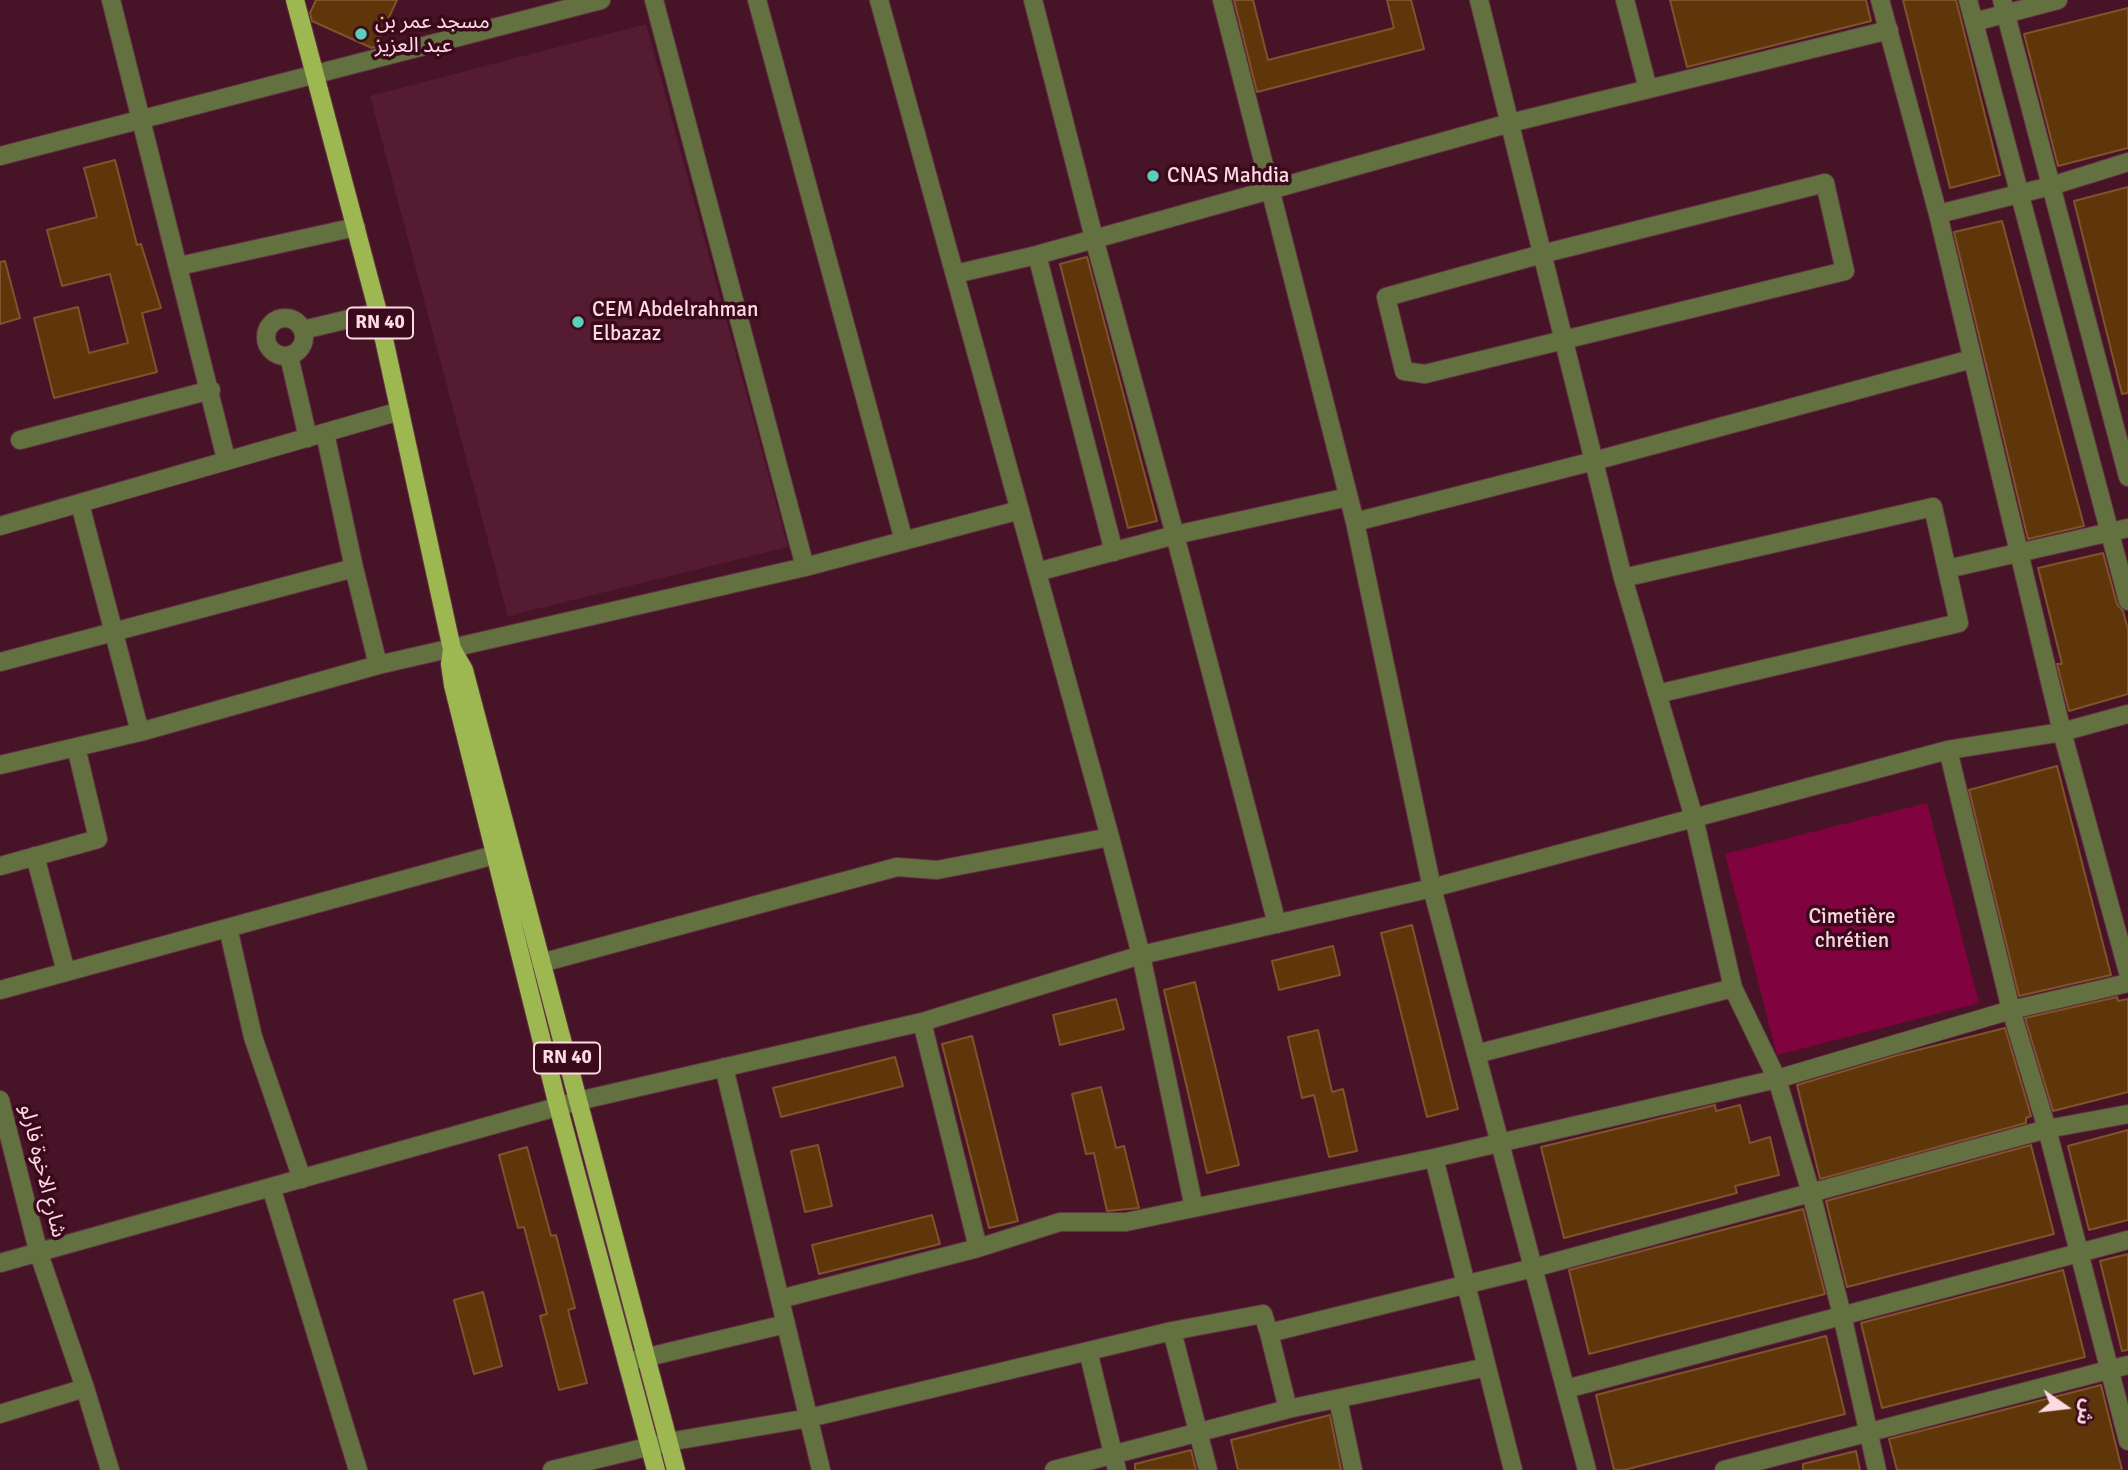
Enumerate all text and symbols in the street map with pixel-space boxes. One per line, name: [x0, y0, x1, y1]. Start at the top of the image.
place label: مسجد عمر بن عبد العزيز: [375, 9, 490, 59]
marker: مسجد عمر بن عبد العزيز: [353, 26, 369, 42]
place label: CNAS Mahdia: [1167, 163, 1290, 189]
marker: CNAS Mahdia: [1145, 168, 1161, 184]
place label: CEM Abdelrahman Elbazaz: [592, 297, 758, 347]
road number: RN 40: [347, 308, 413, 338]
marker: CEM Abdelrahman Elbazaz: [570, 314, 586, 330]
park label: Cimetière chrétien: [1808, 904, 1896, 954]
road number: RN 40: [534, 1042, 600, 1074]
street label: شارع الاخوة فارلو: [13, 1102, 71, 1240]
north arrow: [2030, 1372, 2100, 1442]
text: ش: [2071, 1397, 2100, 1428]

